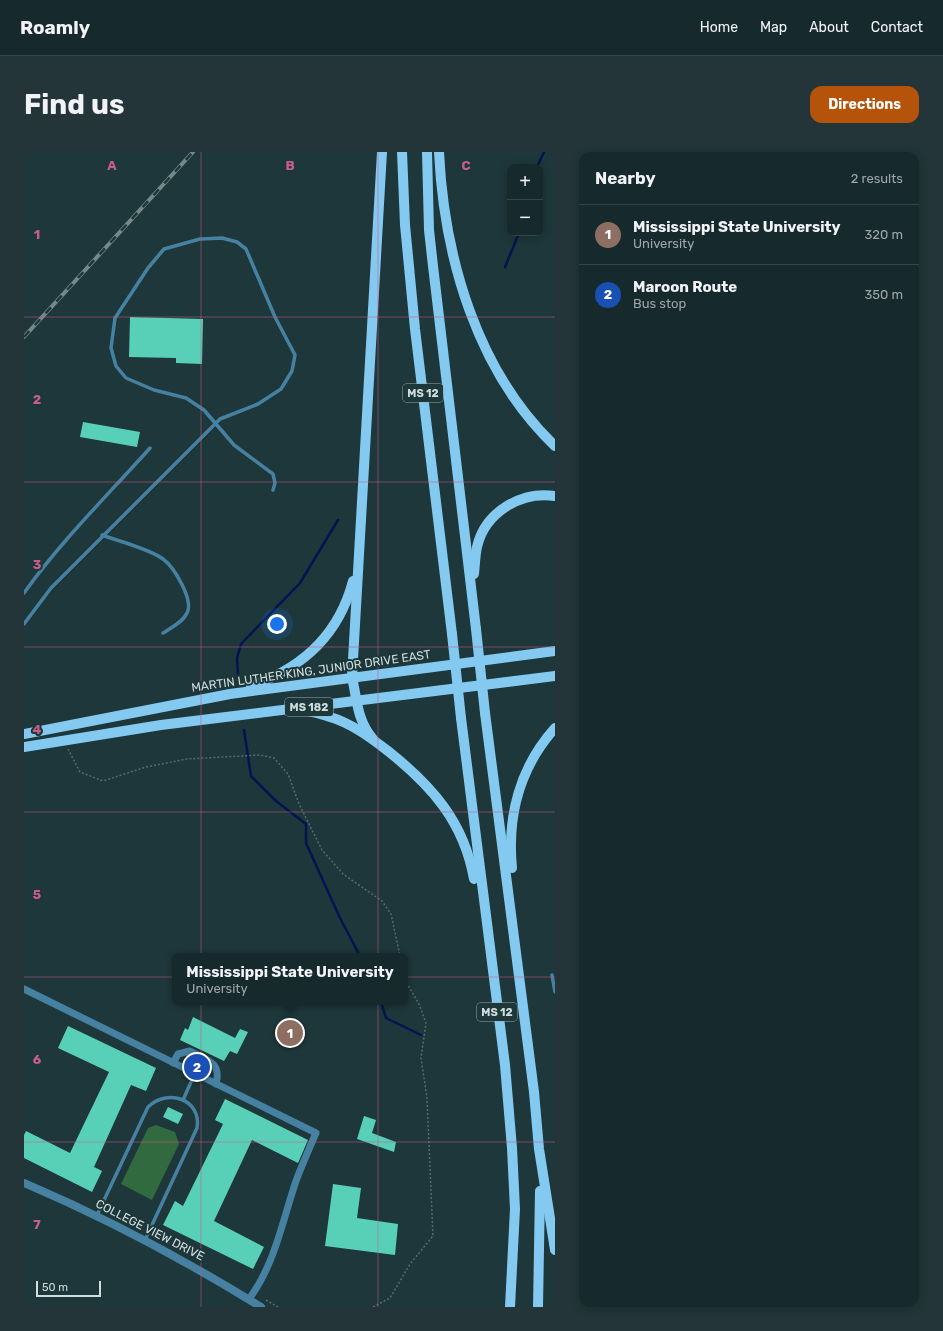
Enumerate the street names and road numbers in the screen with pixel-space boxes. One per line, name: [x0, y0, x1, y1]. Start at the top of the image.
road number: MS 12: [403, 384, 443, 402]
street label: MARTIN LUTHER KING, JUNIOR DRIVE EAST: [190, 647, 432, 695]
road number: MS 182: [285, 698, 333, 716]
road number: MS 12: [477, 1003, 517, 1021]
street label: COLLEGE VIEW DRIVE: [93, 1196, 207, 1264]

